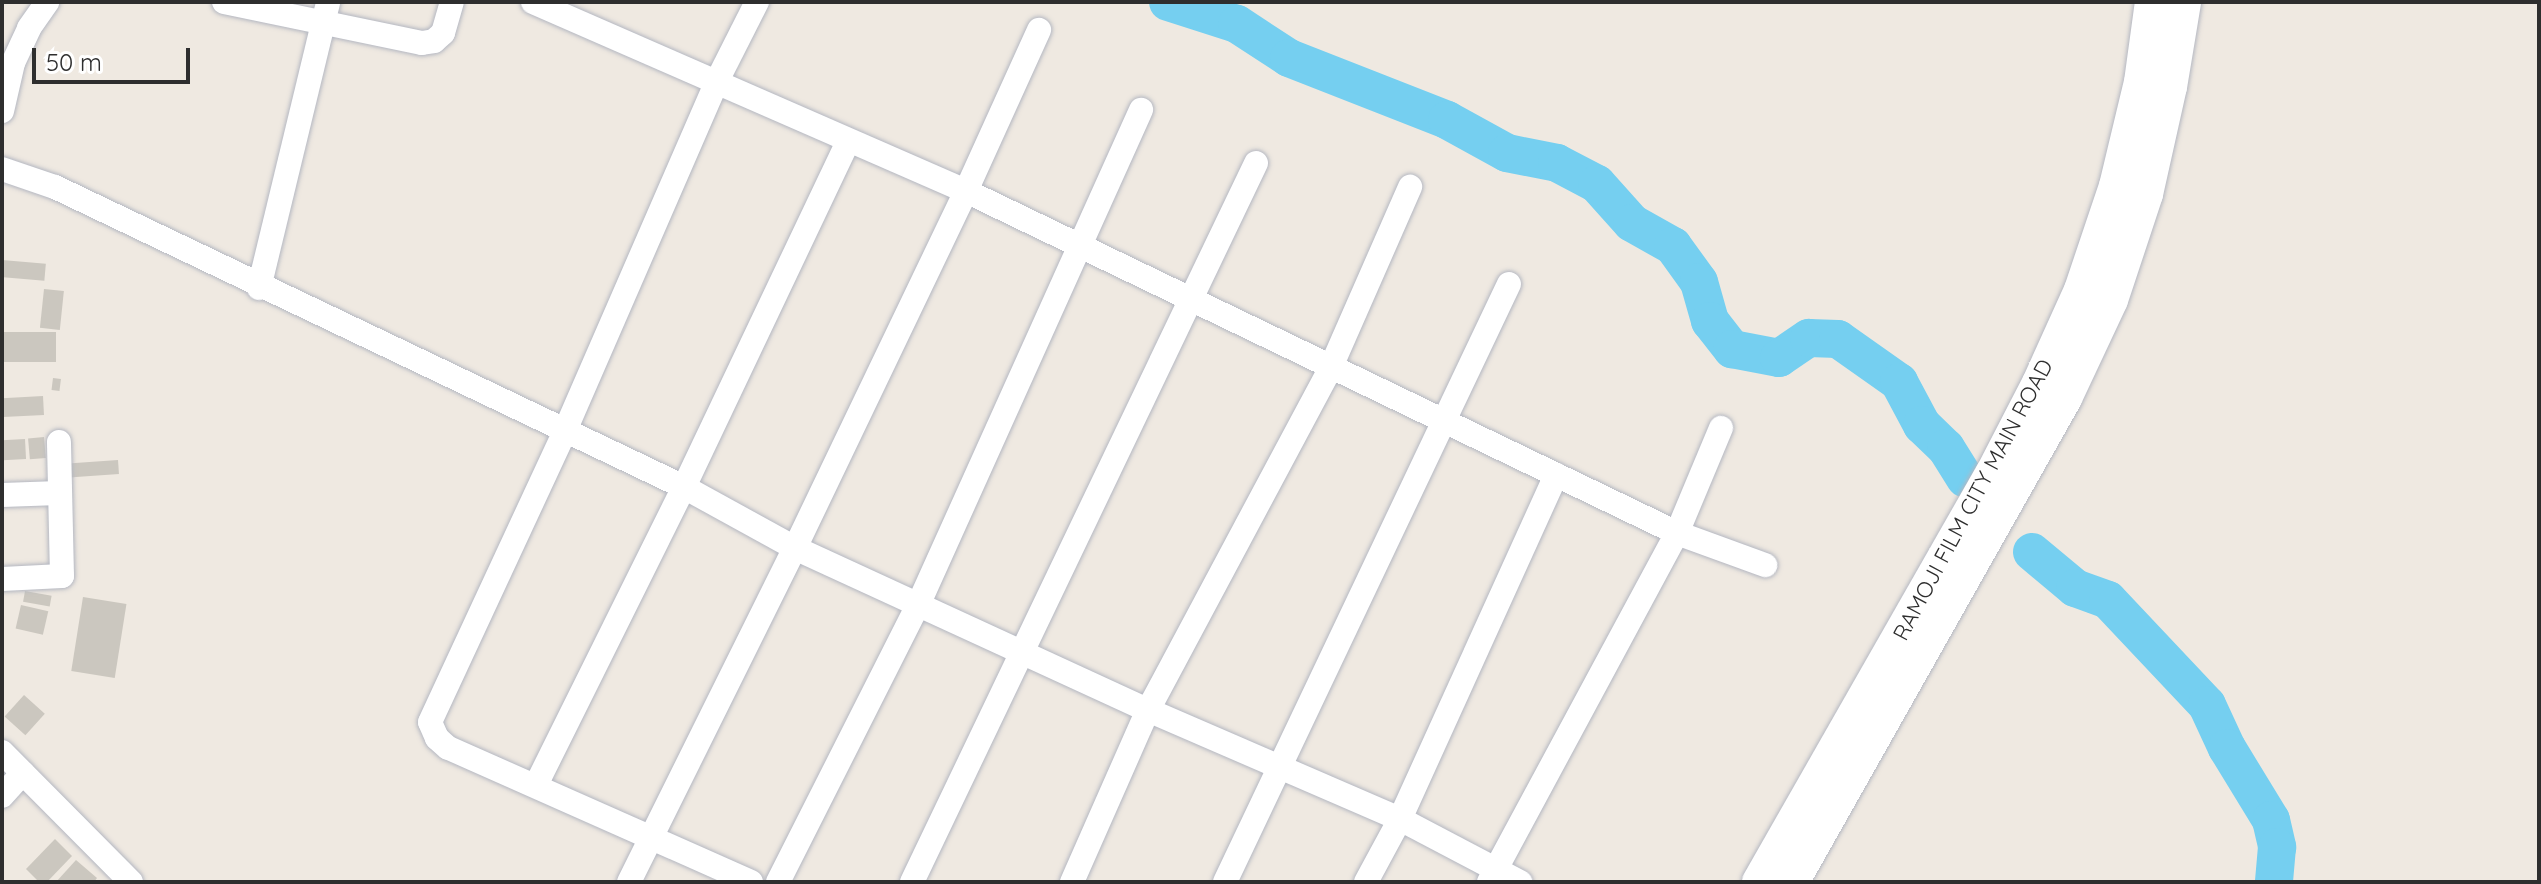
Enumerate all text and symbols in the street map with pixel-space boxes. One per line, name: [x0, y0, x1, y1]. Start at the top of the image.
scale bar: [36, 32, 194, 82]
text: 50 m: [46, 47, 102, 77]
street label: RAMOJI FILM CITY MAIN ROAD: [1888, 355, 2058, 645]

